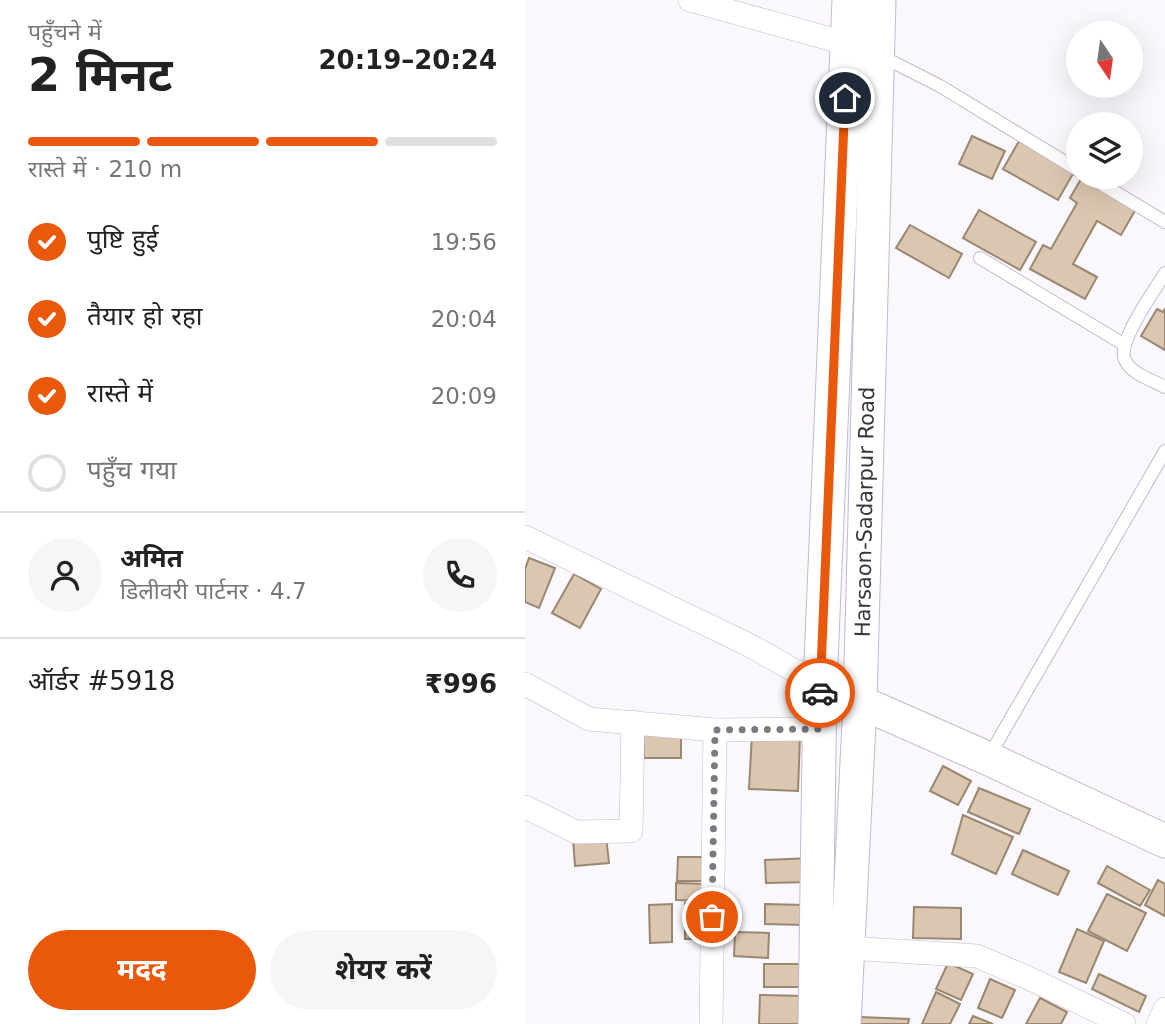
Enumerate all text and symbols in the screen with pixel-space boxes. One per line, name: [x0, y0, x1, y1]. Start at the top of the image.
text: पहुँचने में: [28, 19, 102, 45]
north arrow: [1066, 21, 1143, 98]
map controls: [1066, 21, 1143, 189]
text: 20:19–20:24: [318, 45, 497, 75]
text: 2 मिनट: [28, 48, 173, 102]
pin: [815, 68, 875, 128]
icon: home: [826, 79, 864, 117]
button: layers: [1066, 112, 1143, 189]
text: रास्ते में · 210 m: [28, 156, 182, 182]
icon: check: [28, 223, 66, 261]
text: पुष्टि हुई: [87, 224, 159, 254]
text: 19:56: [431, 229, 497, 255]
icon: check: [28, 300, 66, 338]
text: तैयार हो रहा: [87, 301, 203, 331]
text: 20:04: [431, 306, 497, 332]
icon: check: [28, 377, 66, 415]
text: रास्ते में: [87, 378, 153, 408]
text: 20:09: [431, 383, 497, 409]
street label: Harsaon-Sadarpur Road: [851, 387, 879, 637]
text: पहुँच गया: [87, 455, 177, 485]
button: person: [28, 538, 102, 612]
button: phone: [423, 538, 497, 612]
text: अमित: [120, 543, 183, 573]
text: डिलीवरी पार्टनर · 4.7: [120, 578, 307, 604]
courier: [785, 658, 855, 728]
text: ऑर्डर #5918: [28, 666, 175, 696]
text: ₹996: [425, 669, 497, 699]
icon: car: [801, 674, 839, 712]
pin: [682, 887, 742, 947]
icon: bag: [693, 898, 731, 936]
button: मदद: [28, 930, 256, 1010]
button: शेयर करें: [270, 930, 497, 1010]

